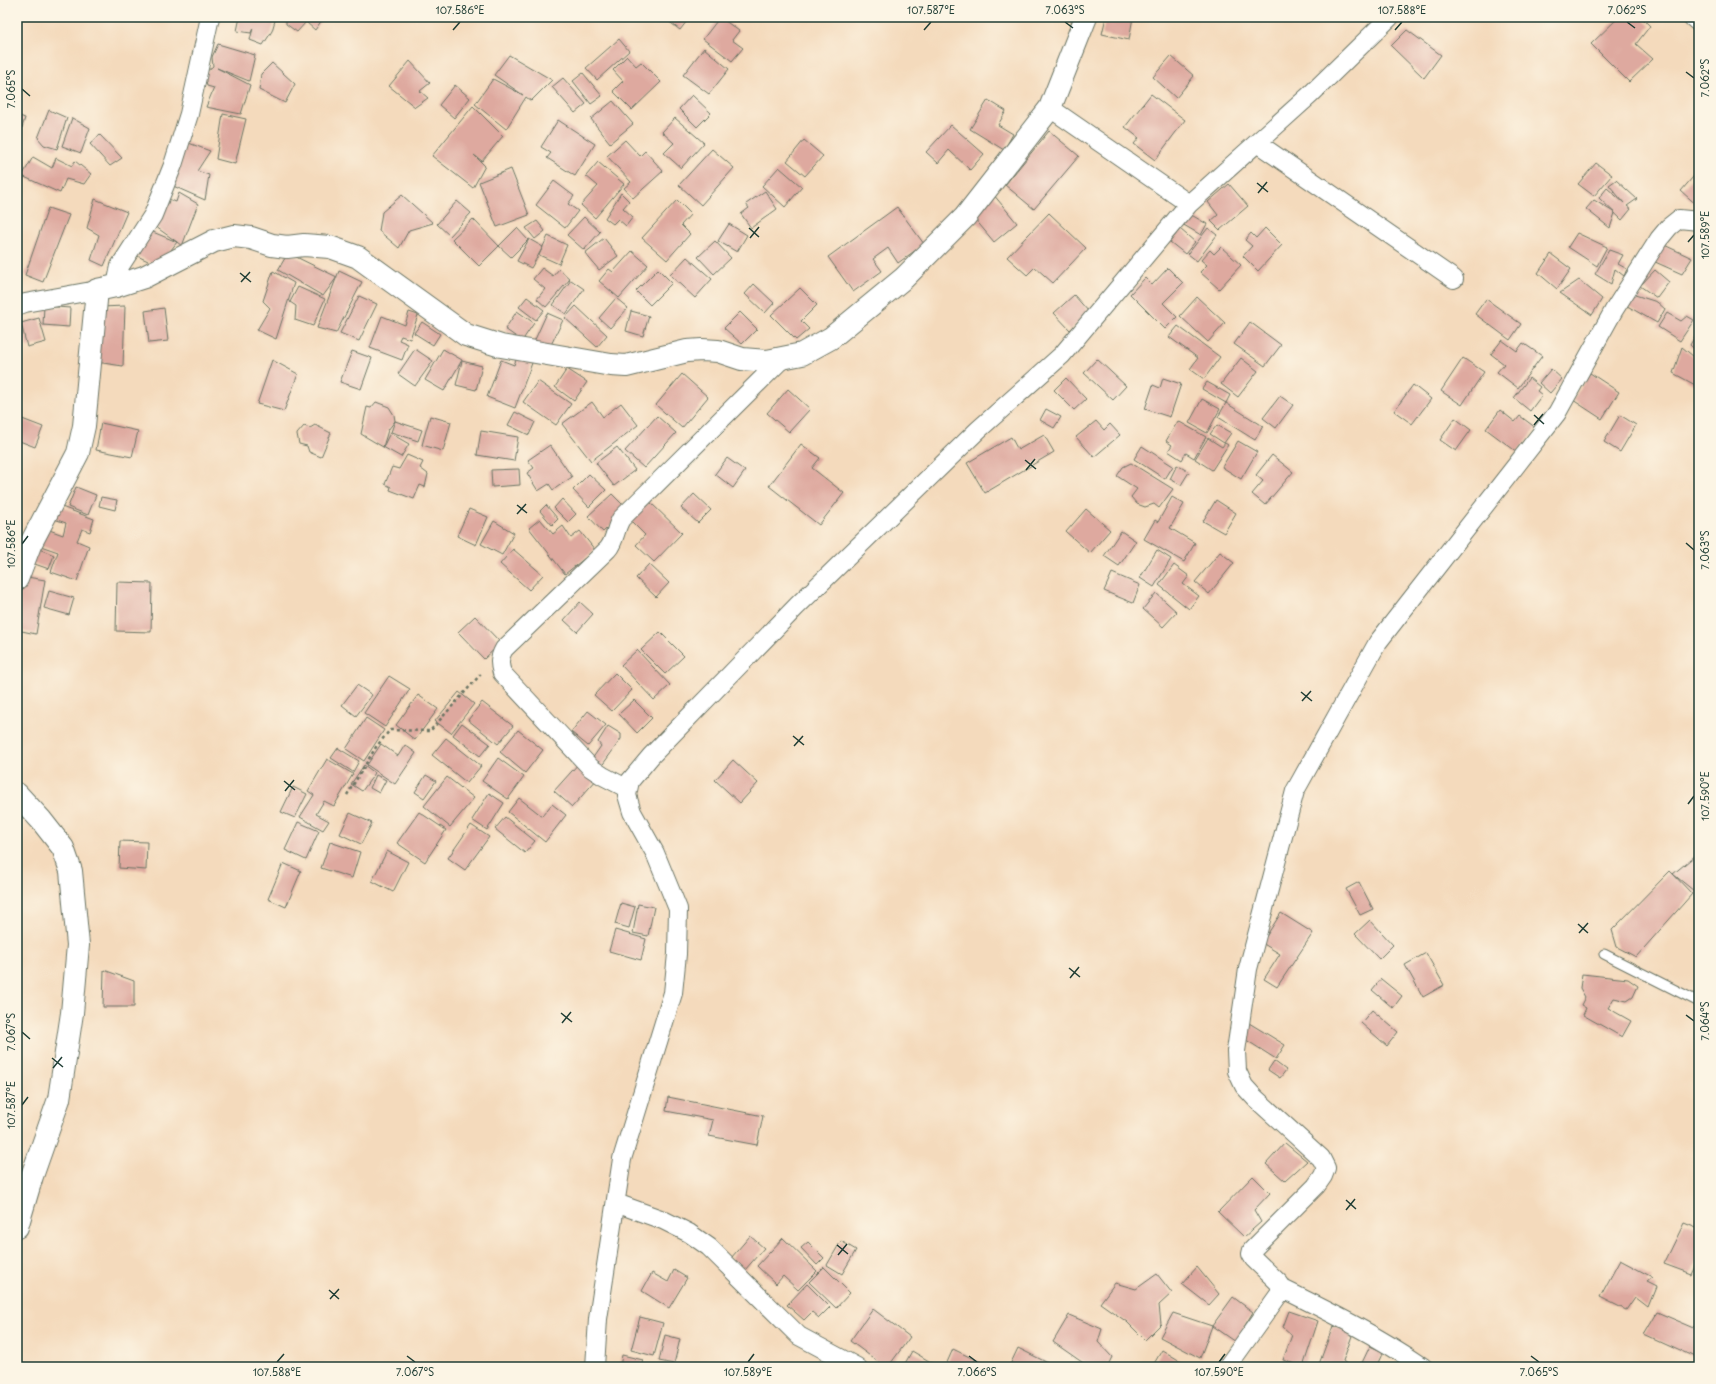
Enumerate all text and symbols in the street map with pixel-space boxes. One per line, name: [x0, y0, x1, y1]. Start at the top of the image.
text: 107.586°E: [436, 2, 484, 17]
text: 107.587°E: [907, 2, 955, 17]
text: 7.063°S: [1045, 2, 1085, 17]
text: 107.588°E: [1378, 2, 1426, 17]
text: 7.062°S: [1607, 2, 1647, 17]
text: 7.062°S: [1697, 58, 1712, 98]
text: 7.065°S: [3, 69, 18, 109]
text: 107.589°E: [1697, 211, 1712, 259]
text: 107.586°E: [3, 520, 18, 568]
text: 7.063°S: [1697, 530, 1712, 570]
text: 107.590°E: [1697, 771, 1712, 821]
text: 7.064°S: [1697, 1001, 1712, 1041]
text: 7.067°S: [3, 1013, 18, 1051]
text: 107.587°E: [3, 1081, 18, 1129]
text: 107.588°E: [253, 1364, 301, 1379]
text: 7.067°S: [396, 1364, 434, 1379]
text: 107.589°E: [724, 1364, 772, 1379]
text: 7.066°S: [957, 1364, 997, 1379]
text: 107.590°E: [1194, 1364, 1244, 1379]
text: 7.065°S: [1519, 1364, 1559, 1379]

